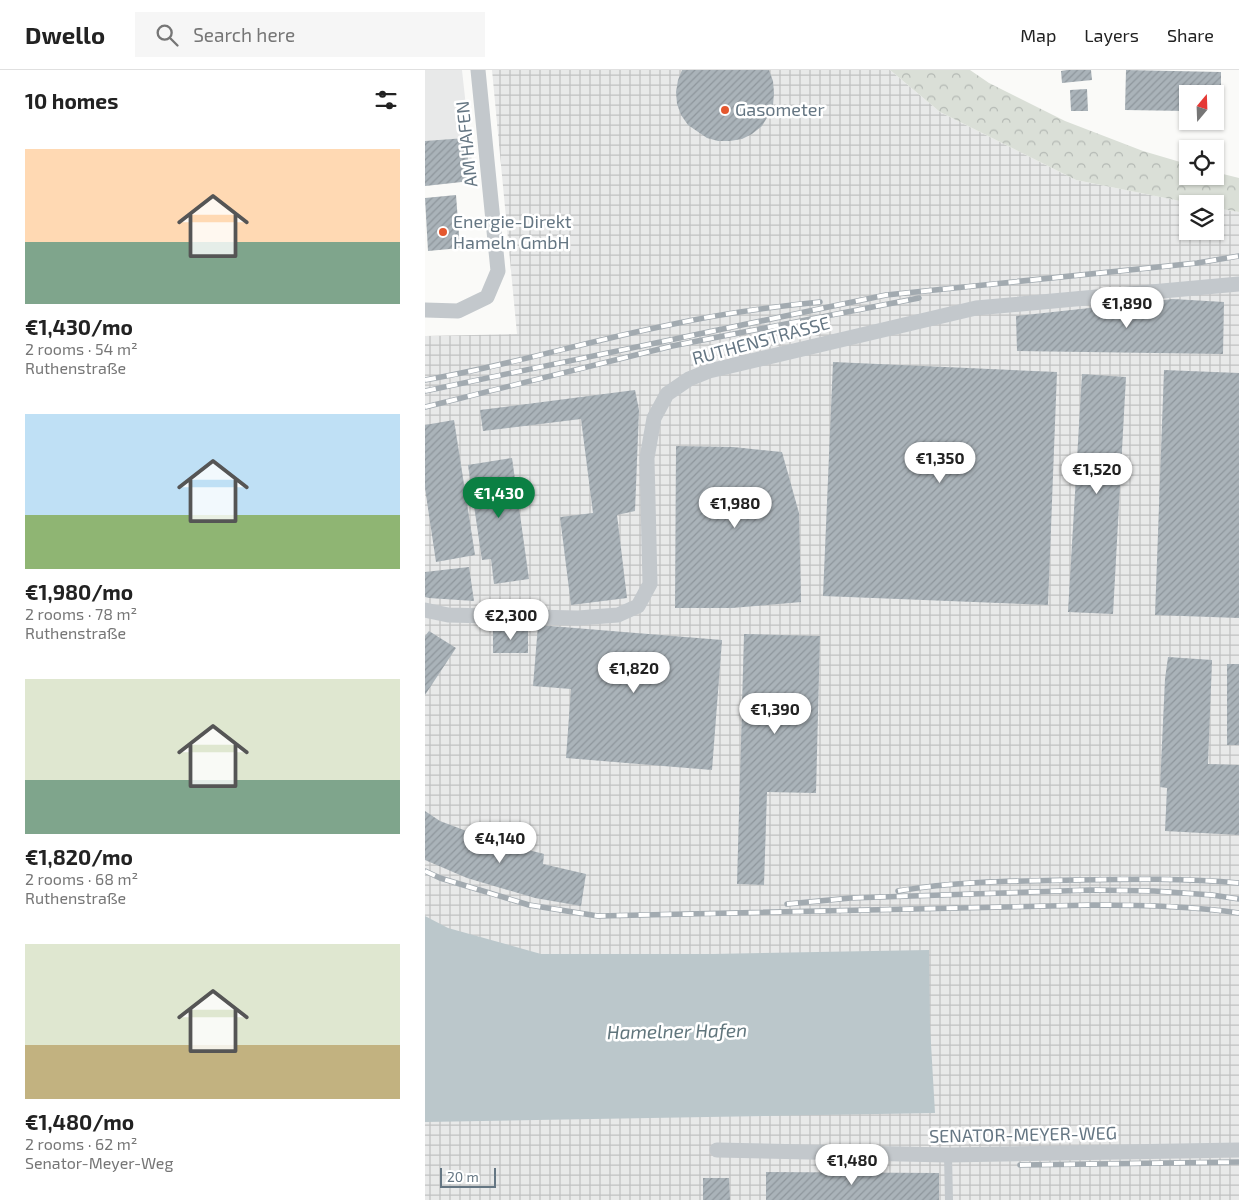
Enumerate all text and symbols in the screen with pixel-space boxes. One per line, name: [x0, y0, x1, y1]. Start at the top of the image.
search box: [135, 12, 485, 57]
text: Dwello: [25, 20, 105, 49]
icon: search: [153, 21, 181, 49]
text: Search here: [193, 23, 295, 46]
text: Map: [1020, 24, 1056, 46]
text: Layers: [1084, 24, 1139, 46]
text: Share: [1167, 24, 1214, 46]
north arrow: [1179, 85, 1224, 130]
map controls: [1179, 85, 1224, 240]
icon: filters: [372, 86, 400, 114]
text: 10 homes: [25, 88, 118, 113]
place label: Gasometer: [735, 98, 825, 120]
street label: AM HAFEN: [451, 100, 481, 188]
marker: Gasometer: [719, 104, 731, 116]
button: locate: [1179, 140, 1224, 185]
icon: home: [168, 181, 258, 271]
button: layers: [1179, 195, 1224, 240]
place label: Energie-Direkt Hameln GmbH: [453, 210, 572, 253]
marker: Energie-Direkt Hameln GmbH: [437, 226, 449, 238]
pin: €1,890: [1086, 286, 1168, 329]
text: €1,890: [1102, 293, 1152, 312]
street label: RUTHENSTRASSE: [690, 311, 832, 369]
text: €1,430/mo: [25, 314, 133, 339]
text: 2 rooms · 54 m²: [25, 339, 138, 358]
text: Ruthenstraße: [25, 358, 126, 377]
pin: €1,350: [899, 442, 981, 484]
icon: home: [168, 446, 258, 536]
text: €1,350: [915, 448, 965, 467]
pin: €1,520: [1056, 452, 1138, 495]
text: €1,520: [1072, 459, 1122, 478]
pin: €1,430: [458, 476, 540, 519]
text: €1,430: [474, 483, 524, 502]
pin: €1,980: [694, 486, 776, 529]
text: €1,980: [710, 493, 760, 512]
text: €1,980/mo: [25, 579, 133, 604]
pin: €2,300: [470, 598, 552, 641]
text: 2 rooms · 78 m²: [25, 604, 137, 623]
text: €2,300: [485, 605, 537, 624]
text: Ruthenstraße: [25, 623, 126, 642]
pin: €1,820: [593, 652, 675, 694]
text: €1,820: [609, 658, 659, 677]
pin: €1,390: [734, 692, 816, 735]
text: €1,390: [750, 699, 800, 718]
icon: home: [168, 711, 258, 801]
pin: €4,140: [459, 822, 541, 864]
text: €4,140: [475, 828, 525, 847]
text: €1,820/mo: [25, 844, 133, 869]
text: 2 rooms · 68 m²: [25, 869, 138, 888]
text: Ruthenstraße: [25, 888, 126, 907]
icon: home: [168, 976, 258, 1066]
water label: Hamelner Hafen: [607, 1018, 747, 1043]
text: €1,480/mo: [25, 1109, 134, 1134]
street label: SENATOR-MEYER-WEG: [929, 1121, 1117, 1147]
text: 2 rooms · 62 m²: [25, 1134, 137, 1153]
pin: €1,480: [811, 1144, 893, 1186]
text: €1,480: [826, 1150, 878, 1169]
text: Senator-Meyer-Weg: [25, 1153, 173, 1172]
scale bar: [440, 1165, 496, 1188]
text: 20 m: [447, 1168, 479, 1185]

